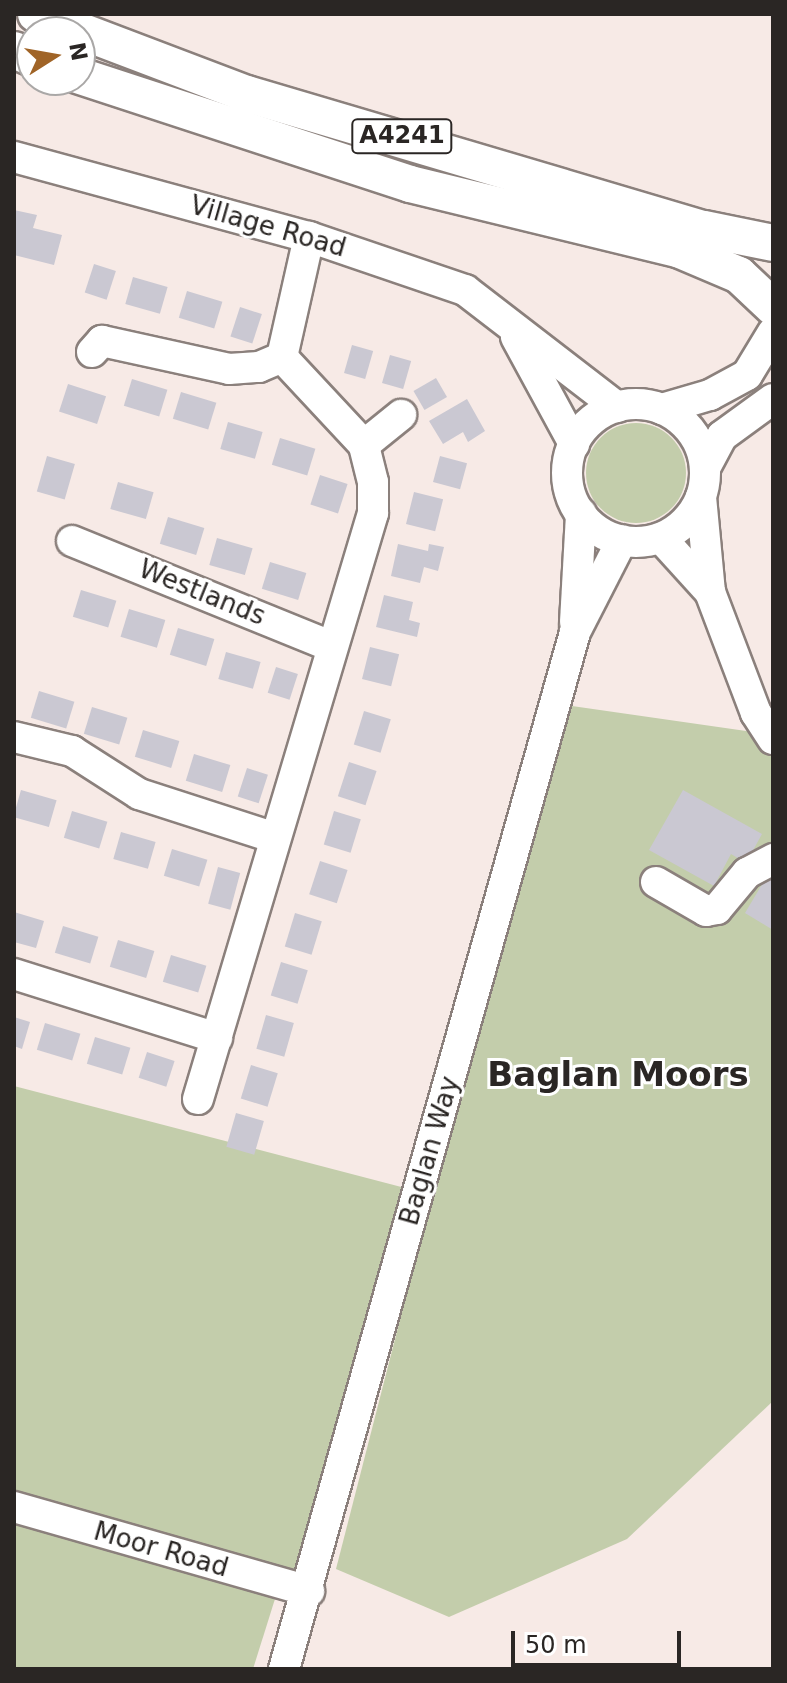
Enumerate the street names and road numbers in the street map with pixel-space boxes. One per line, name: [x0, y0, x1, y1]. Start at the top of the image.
road number: A4241: [350, 116, 454, 156]
street label: Village Road: [186, 190, 350, 264]
street label: Westlands: [134, 554, 270, 632]
street label: Baglan Way: [394, 1073, 466, 1229]
street label: Moor Road: [90, 1516, 232, 1584]

